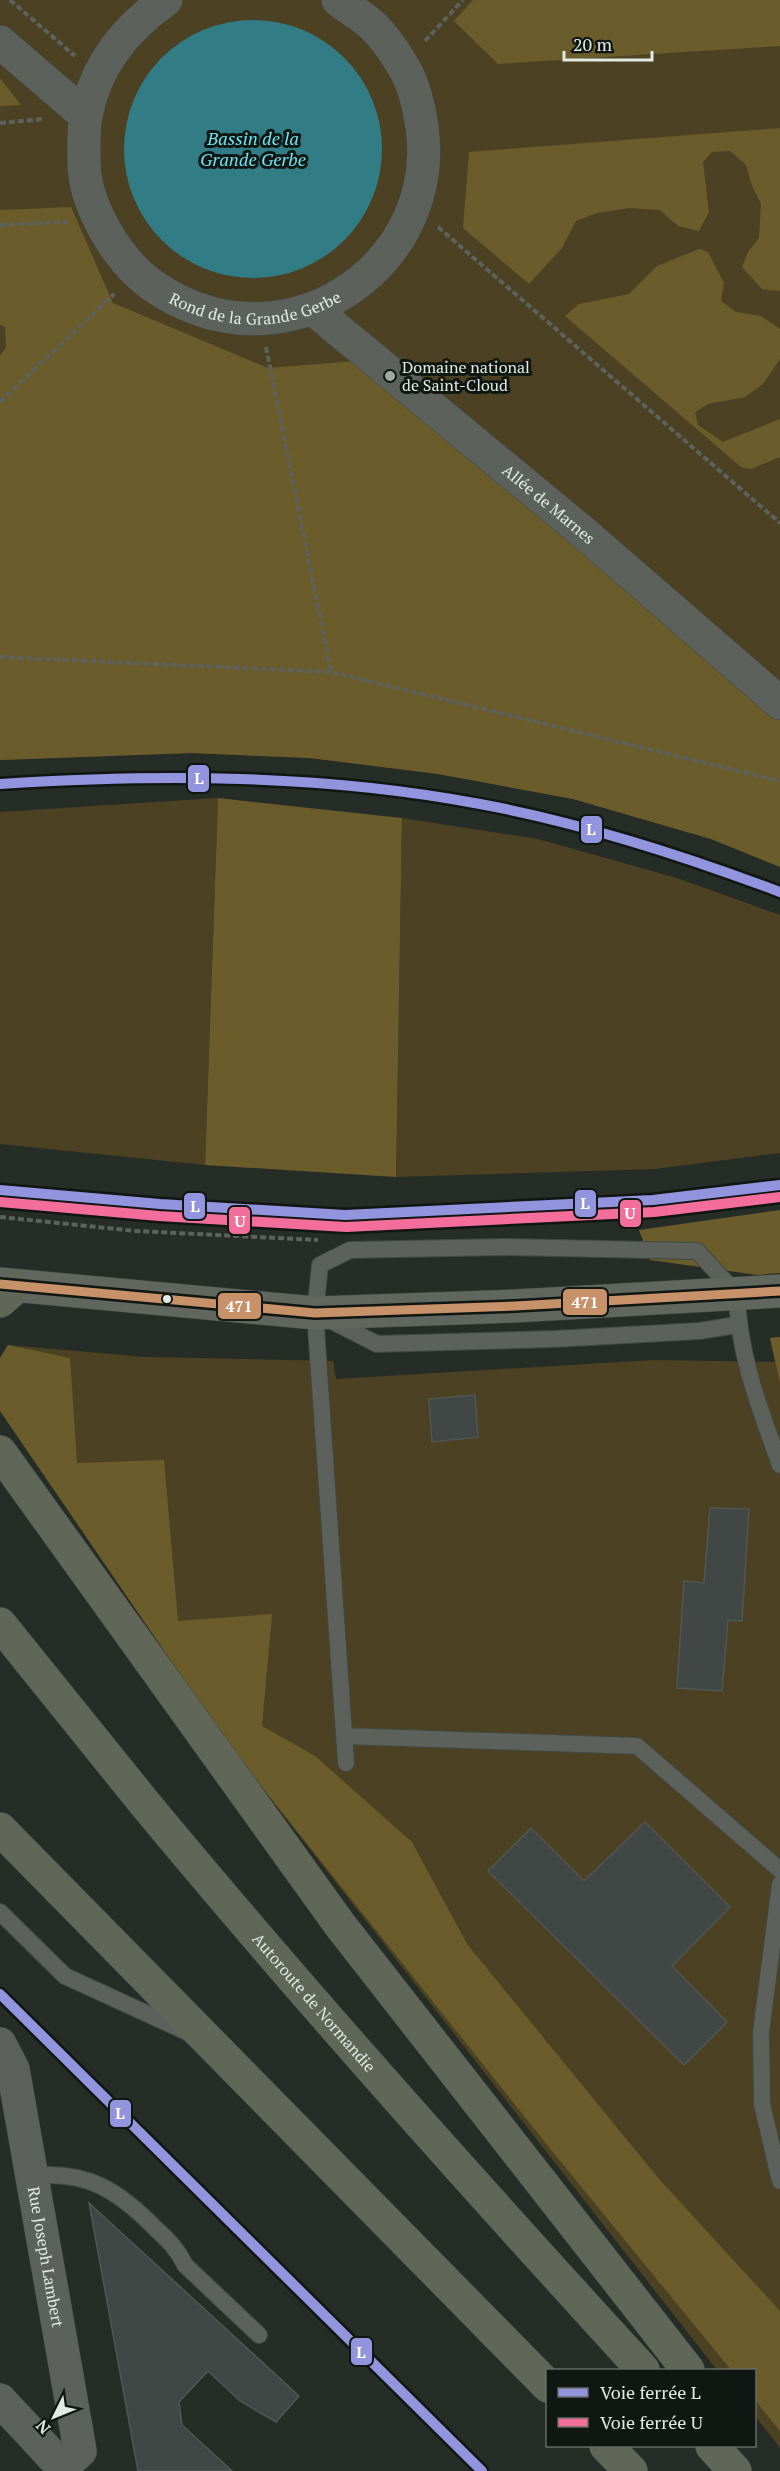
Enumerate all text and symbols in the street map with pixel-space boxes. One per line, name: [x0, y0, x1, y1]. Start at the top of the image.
scale bar: [564, 24, 652, 62]
text: 20 m: [573, 32, 613, 56]
water label: Bassin de la Grande Gerbe: [200, 126, 306, 171]
street label: Rond de la Grande Gerbe: [167, 283, 343, 303]
text: Rond de la Grande Gerbe: [166, 286, 345, 330]
place label: Domaine national de Saint-Cloud: [402, 356, 530, 396]
marker: Domaine national de Saint-Cloud: [383, 369, 397, 383]
street label: Allée de Marnes: [498, 459, 600, 549]
line badge: L: [187, 764, 210, 793]
text: L: [194, 767, 204, 789]
line badge: L: [580, 815, 603, 844]
text: L: [586, 818, 596, 840]
line badge: L: [574, 1189, 597, 1218]
line badge: L: [183, 1192, 206, 1220]
text: L: [580, 1192, 590, 1214]
text: L: [190, 1195, 200, 1217]
line badge: U: [619, 1199, 642, 1228]
text: U: [624, 1202, 636, 1224]
line badge: U: [228, 1206, 251, 1235]
text: U: [234, 1210, 246, 1232]
line badge: 471: [562, 1288, 608, 1316]
text: 471: [571, 1291, 599, 1313]
line badge: 471: [217, 1292, 262, 1320]
unlabelled marker: [161, 1293, 173, 1305]
text: 471: [225, 1295, 253, 1317]
street label: Autoroute de Normandie: [248, 1928, 381, 2077]
line badge: L: [109, 2099, 132, 2128]
text: L: [115, 2102, 125, 2124]
street label: Rue Joseph Lambert: [23, 2185, 69, 2329]
line badge: L: [350, 2337, 373, 2366]
text: L: [356, 2341, 366, 2363]
legend: [546, 2369, 756, 2447]
text: Voie ferrée L: [600, 2380, 701, 2404]
north arrow: [24, 2387, 84, 2447]
text: Voie ferrée U: [600, 2410, 703, 2434]
text: N: [31, 2415, 55, 2439]

